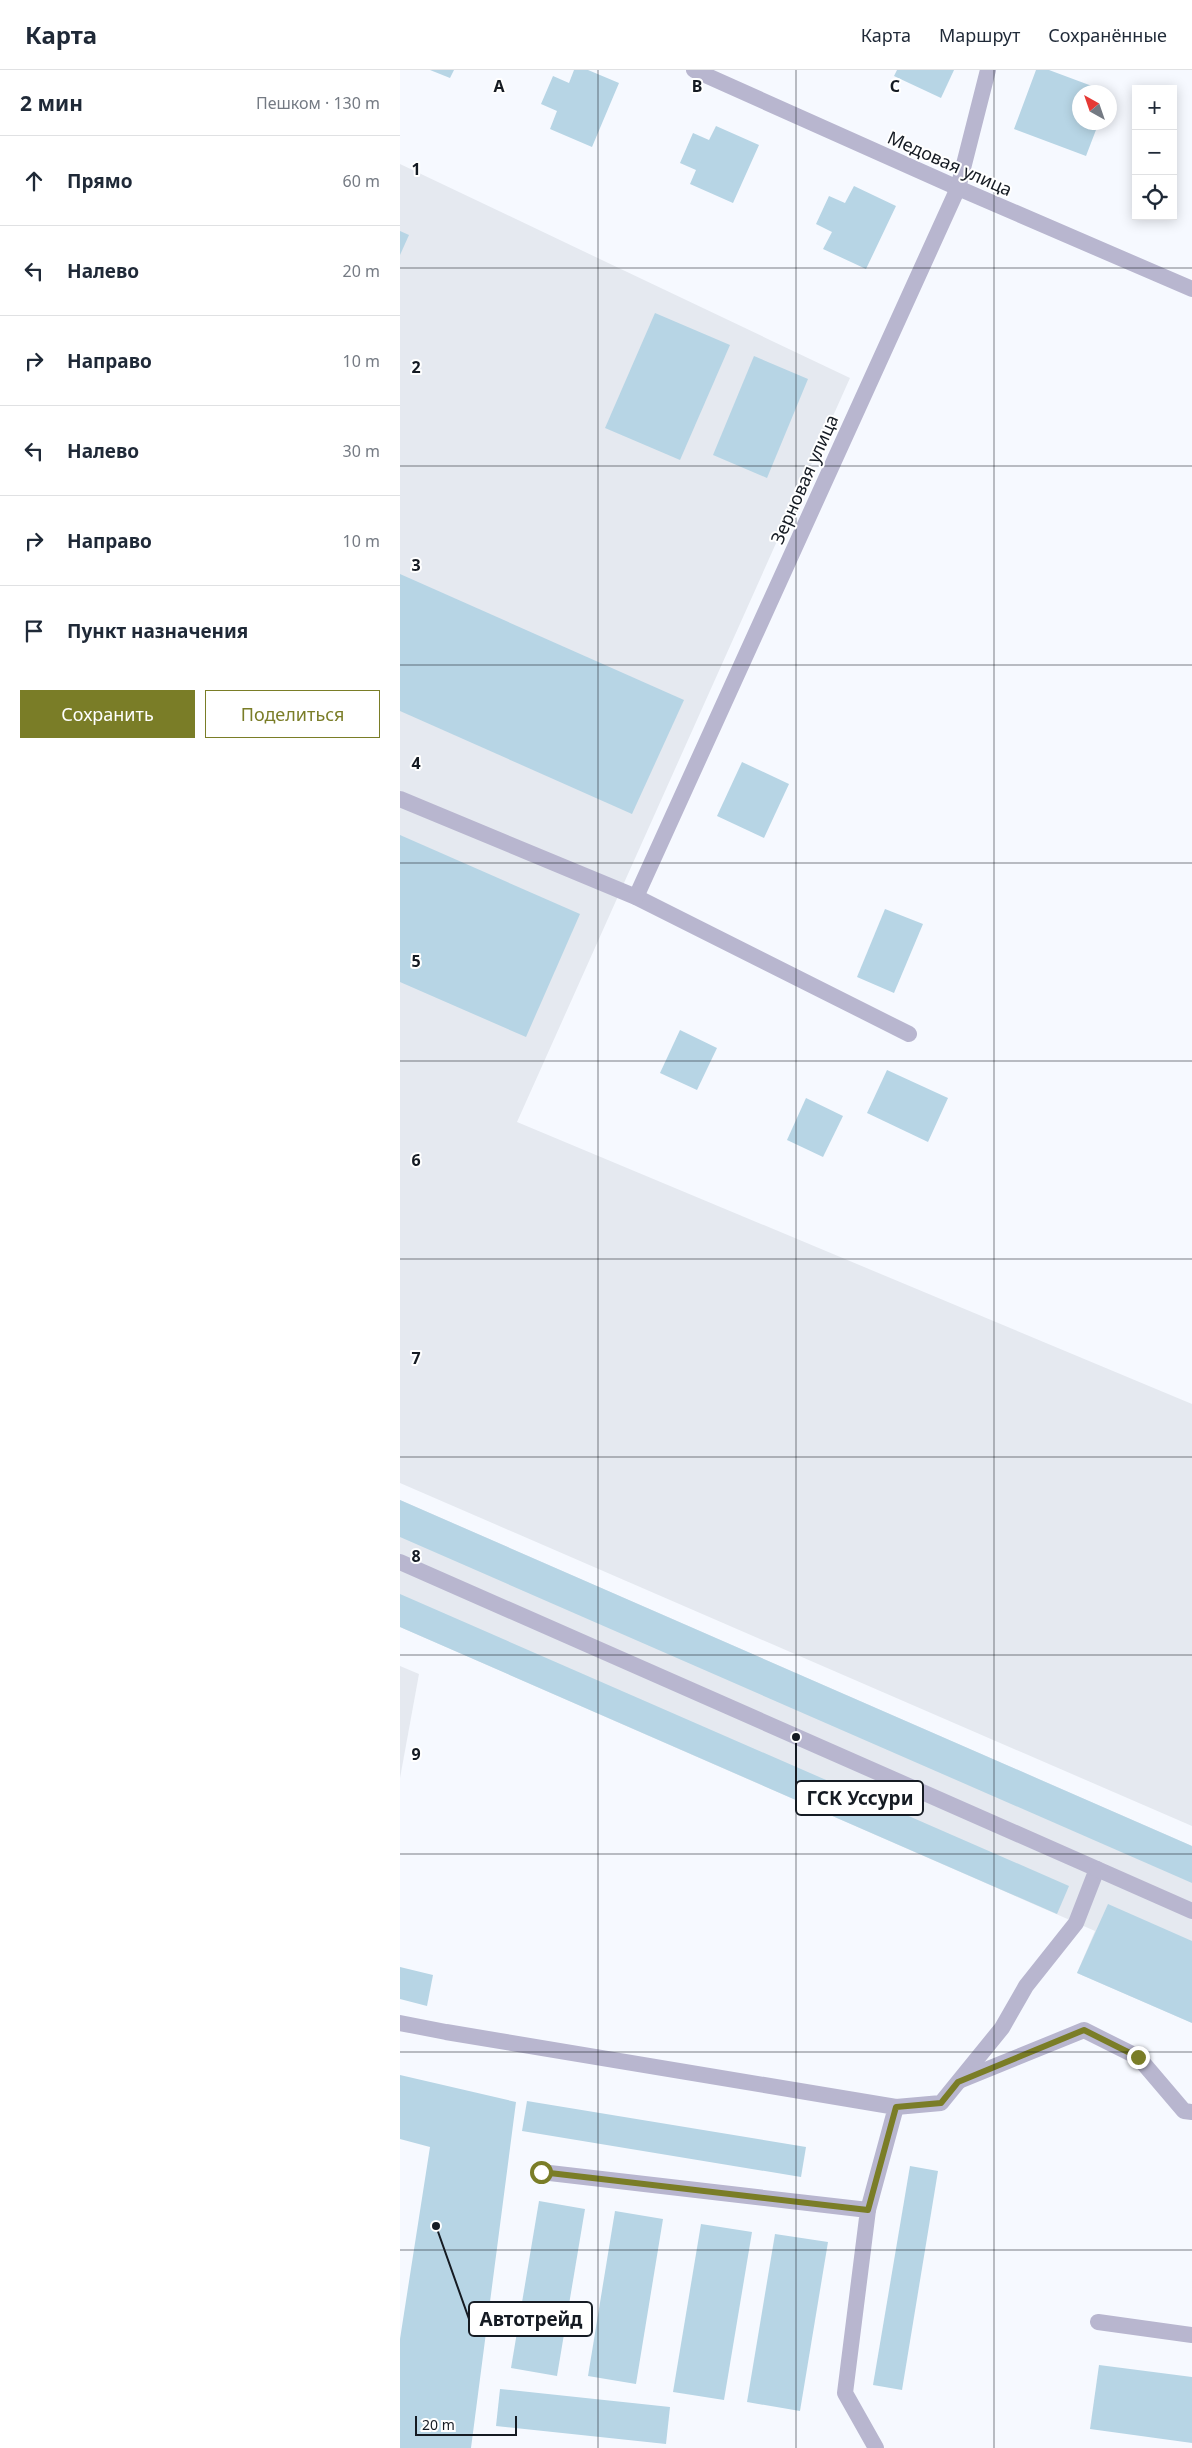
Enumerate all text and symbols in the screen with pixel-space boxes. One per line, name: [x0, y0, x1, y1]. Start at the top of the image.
text: Карта: [25, 18, 97, 51]
text: Карта: [861, 23, 911, 47]
text: Маршрут: [939, 23, 1020, 47]
text: Сохранённые: [1048, 23, 1167, 47]
text: A: [493, 75, 505, 97]
text: B: [692, 75, 702, 97]
text: C: [890, 75, 900, 97]
north arrow: [1072, 85, 1117, 130]
map controls: [1132, 85, 1177, 220]
button: +: [1132, 85, 1177, 130]
text: 2 мин: [20, 89, 83, 117]
text: Пешком · 130 m: [256, 92, 380, 114]
street label: Медовая улица: [884, 125, 1016, 201]
button: −: [1132, 130, 1177, 175]
text: 1: [411, 158, 421, 180]
icon: ahead: [20, 167, 48, 195]
text: Прямо: [67, 168, 133, 194]
text: 60 m: [343, 170, 380, 192]
button: locate: [1132, 175, 1177, 220]
icon: left: [20, 257, 48, 285]
text: Налево: [67, 258, 139, 284]
text: 20 m: [343, 260, 380, 282]
icon: right: [20, 347, 48, 375]
text: Направо: [67, 348, 152, 374]
text: 10 m: [343, 350, 380, 372]
text: 2: [411, 356, 421, 378]
street label: Зерновая улица: [765, 411, 843, 547]
icon: left: [20, 437, 48, 465]
text: Налево: [67, 438, 139, 464]
text: 30 m: [343, 440, 380, 462]
icon: right: [20, 527, 48, 555]
text: Направо: [67, 528, 152, 554]
text: 10 m: [343, 530, 380, 552]
text: 3: [411, 554, 421, 576]
icon: arrive: [20, 617, 48, 645]
text: Пункт назначения: [67, 618, 248, 644]
button: Сохранить: [20, 690, 195, 738]
button: Поделиться: [205, 690, 380, 738]
text: 4: [411, 752, 421, 774]
text: 5: [411, 950, 421, 972]
text: 6: [411, 1149, 421, 1171]
text: 7: [411, 1347, 421, 1369]
text: 8: [411, 1545, 421, 1567]
text: 9: [411, 1743, 421, 1765]
callout: ГСК Уссури: [796, 1781, 923, 1815]
text: ГСК Уссури: [806, 1785, 914, 1811]
route end: [1127, 2046, 1150, 2069]
route start: [530, 2161, 553, 2184]
callout: Автотрейд: [469, 2302, 592, 2336]
text: Автотрейд: [480, 2306, 582, 2332]
scale bar: [415, 2413, 518, 2436]
text: 20 m: [422, 2415, 455, 2434]

